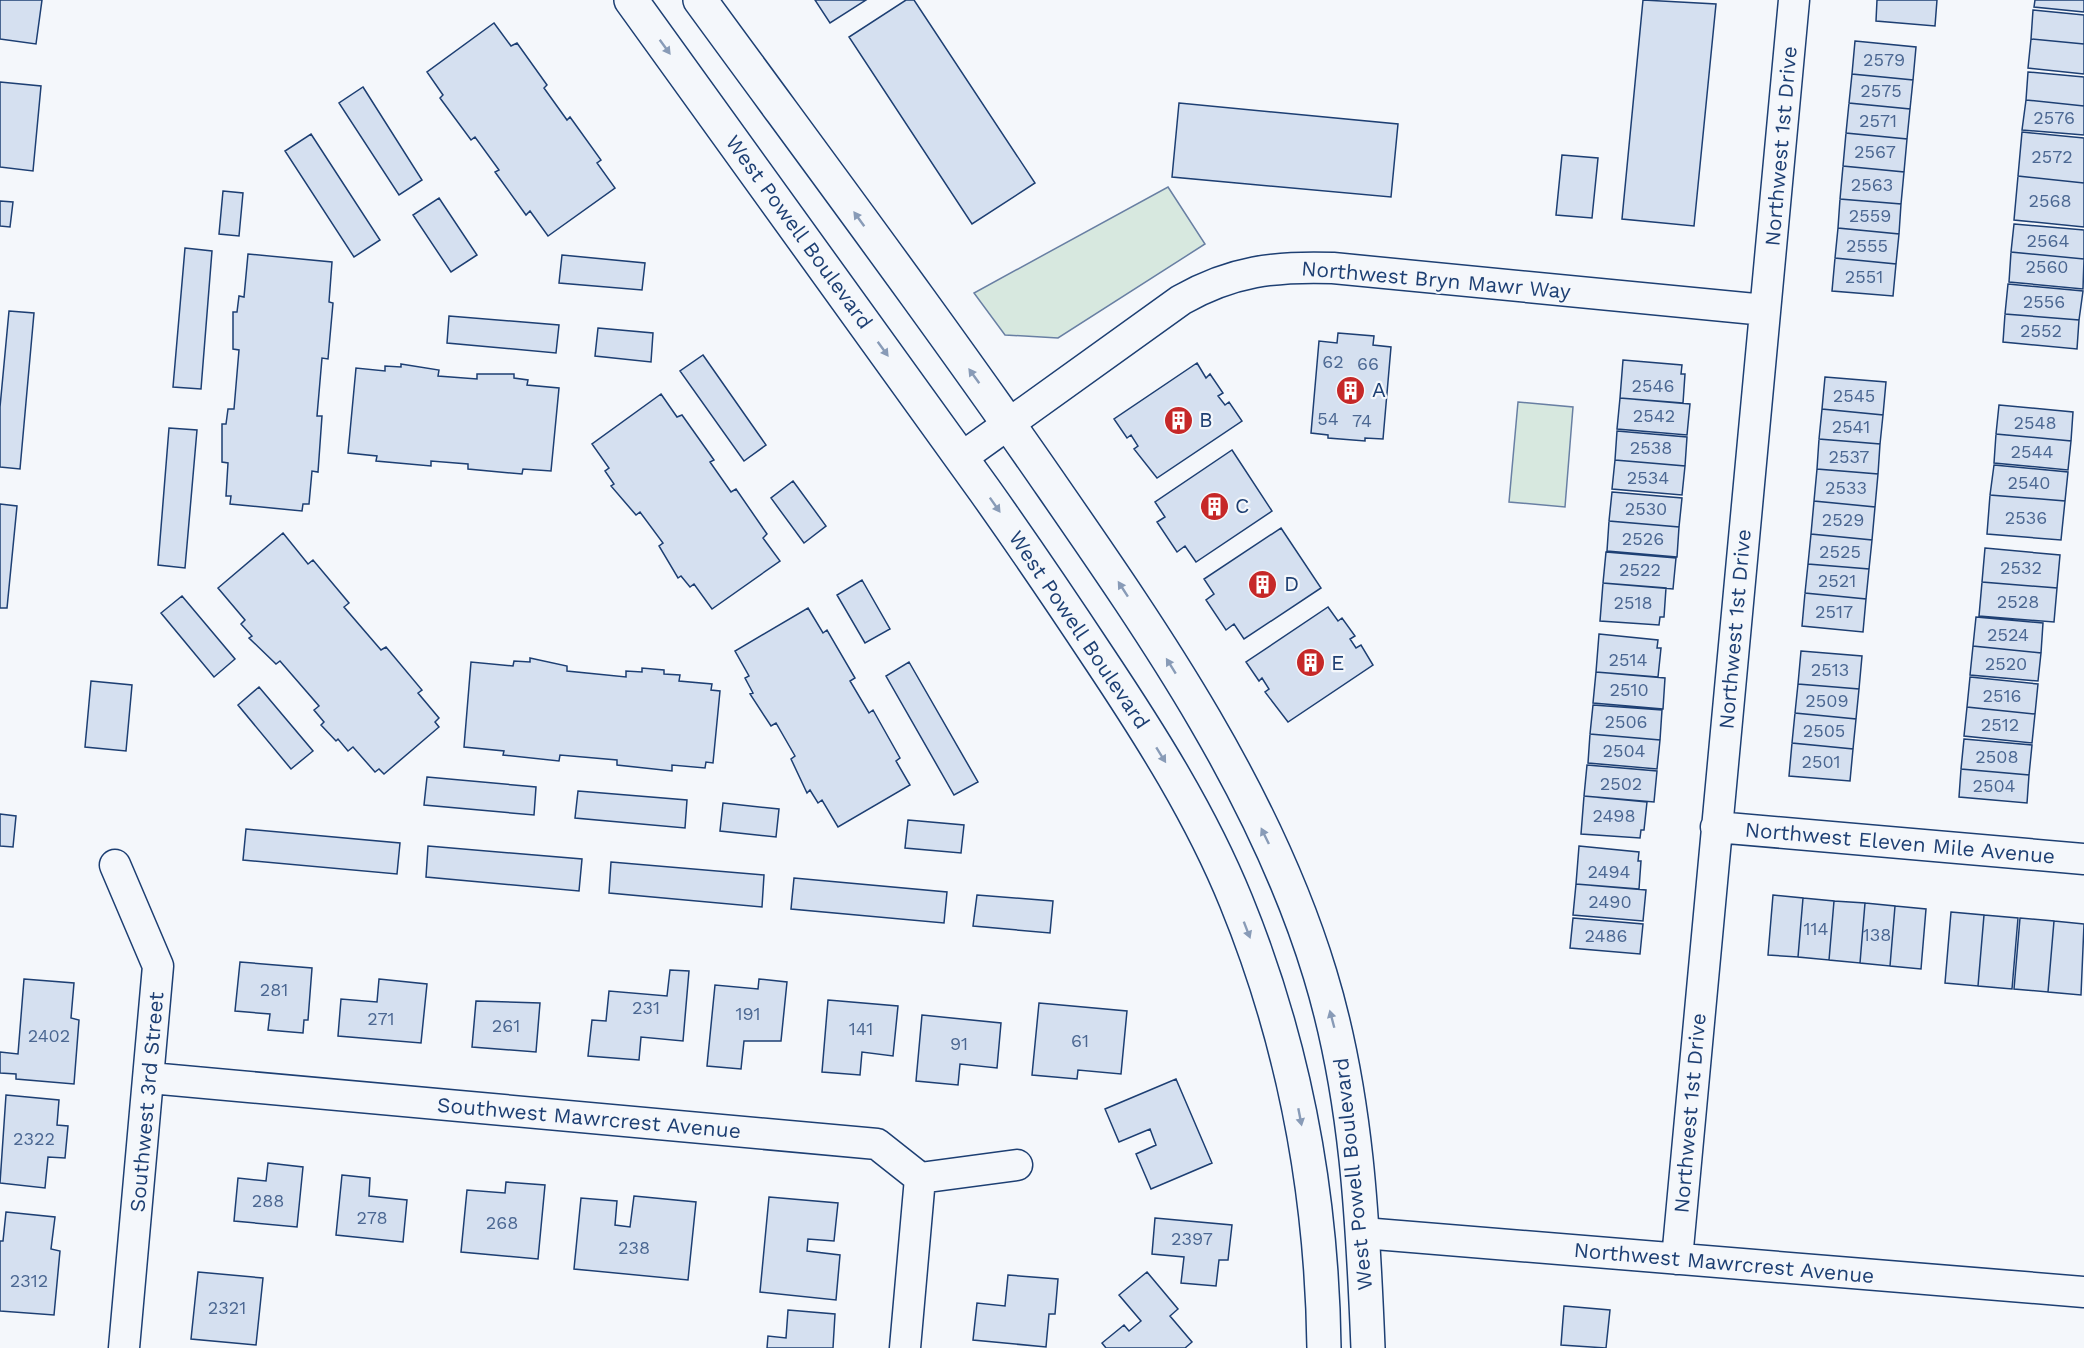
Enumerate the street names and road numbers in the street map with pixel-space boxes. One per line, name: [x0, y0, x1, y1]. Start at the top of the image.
street label: Northwest 1st Drive: [1759, 45, 1802, 247]
street label: West Powell Boulevard: [721, 130, 878, 334]
street label: Northwest Bryn Mawr Way: [1300, 255, 1572, 304]
street label: West Powell Boulevard: [1004, 526, 1155, 734]
street label: Northwest 1st Drive: [1713, 528, 1756, 730]
street label: Northwest Eleven Mile Avenue: [1744, 816, 2056, 869]
street label: Southwest 3rd Street: [124, 991, 169, 1213]
street label: Northwest 1st Drive: [1668, 1012, 1711, 1214]
street label: West Powell Boulevard: [1328, 1057, 1377, 1292]
street label: Southwest Mawrcrest Avenue: [436, 1092, 742, 1143]
street label: Northwest Mawrcrest Avenue: [1573, 1237, 1875, 1288]

